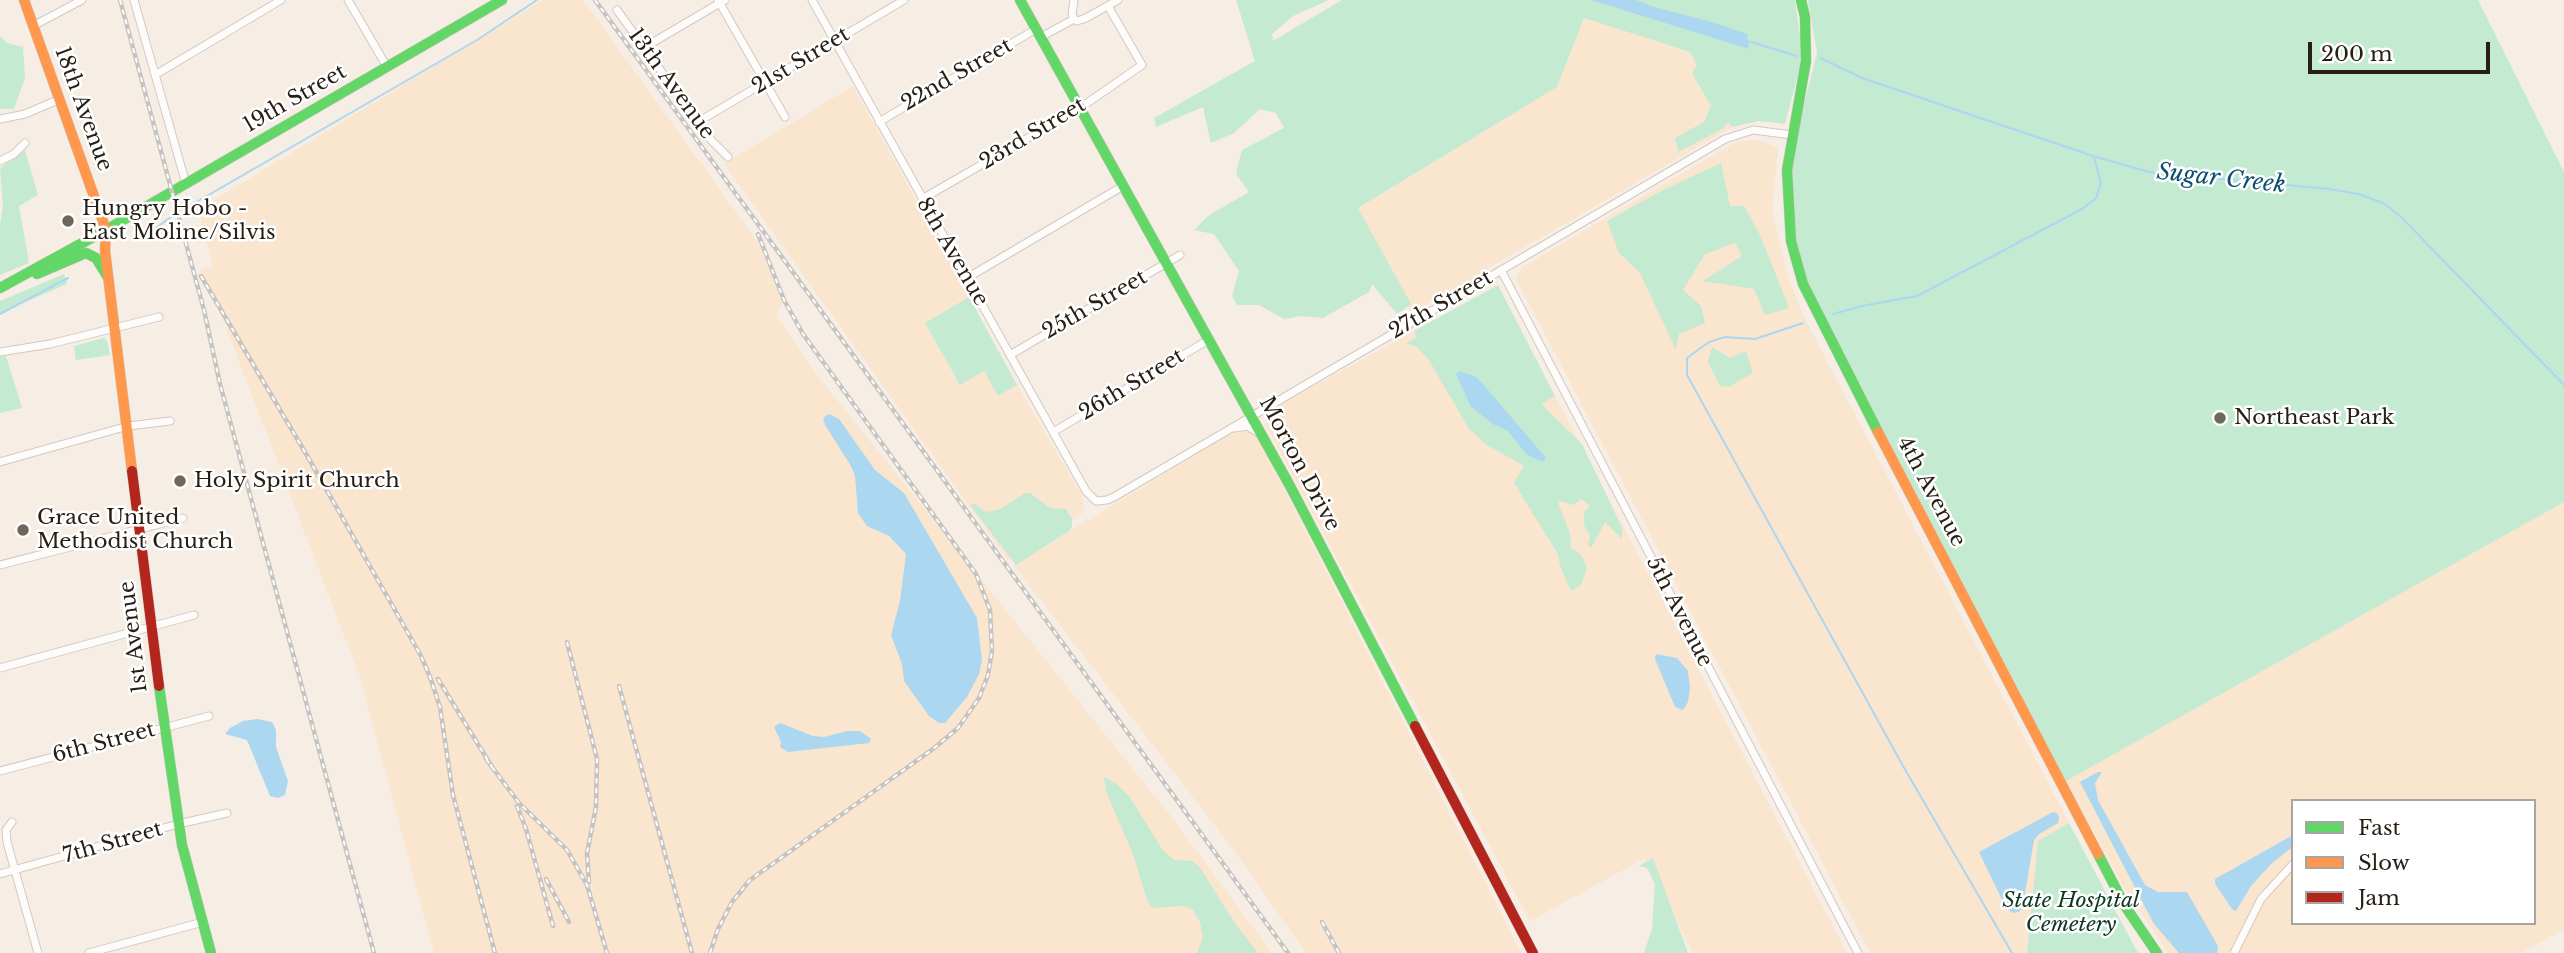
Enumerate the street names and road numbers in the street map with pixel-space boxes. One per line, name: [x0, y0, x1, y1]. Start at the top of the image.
street label: 21st Street: [748, 22, 854, 100]
street label: 13th Avenue: [622, 24, 720, 144]
street label: 22nd Street: [897, 33, 1017, 117]
street label: 18th Avenue: [49, 43, 117, 175]
street label: 19th Street: [239, 59, 351, 139]
street label: 23rd Street: [975, 93, 1091, 175]
street label: 8th Avenue: [911, 193, 993, 311]
street label: 25th Street: [1038, 265, 1152, 345]
street label: 27th Street: [1385, 265, 1497, 345]
street label: 26th Street: [1075, 344, 1189, 426]
street label: Morton Drive: [1253, 393, 1345, 535]
street label: 4th Avenue: [1892, 433, 1970, 551]
street label: 5th Avenue: [1640, 553, 1718, 671]
street label: 1st Avenue: [115, 579, 153, 695]
street label: 6th Street: [50, 717, 158, 769]
street label: 7th Street: [60, 817, 166, 869]

